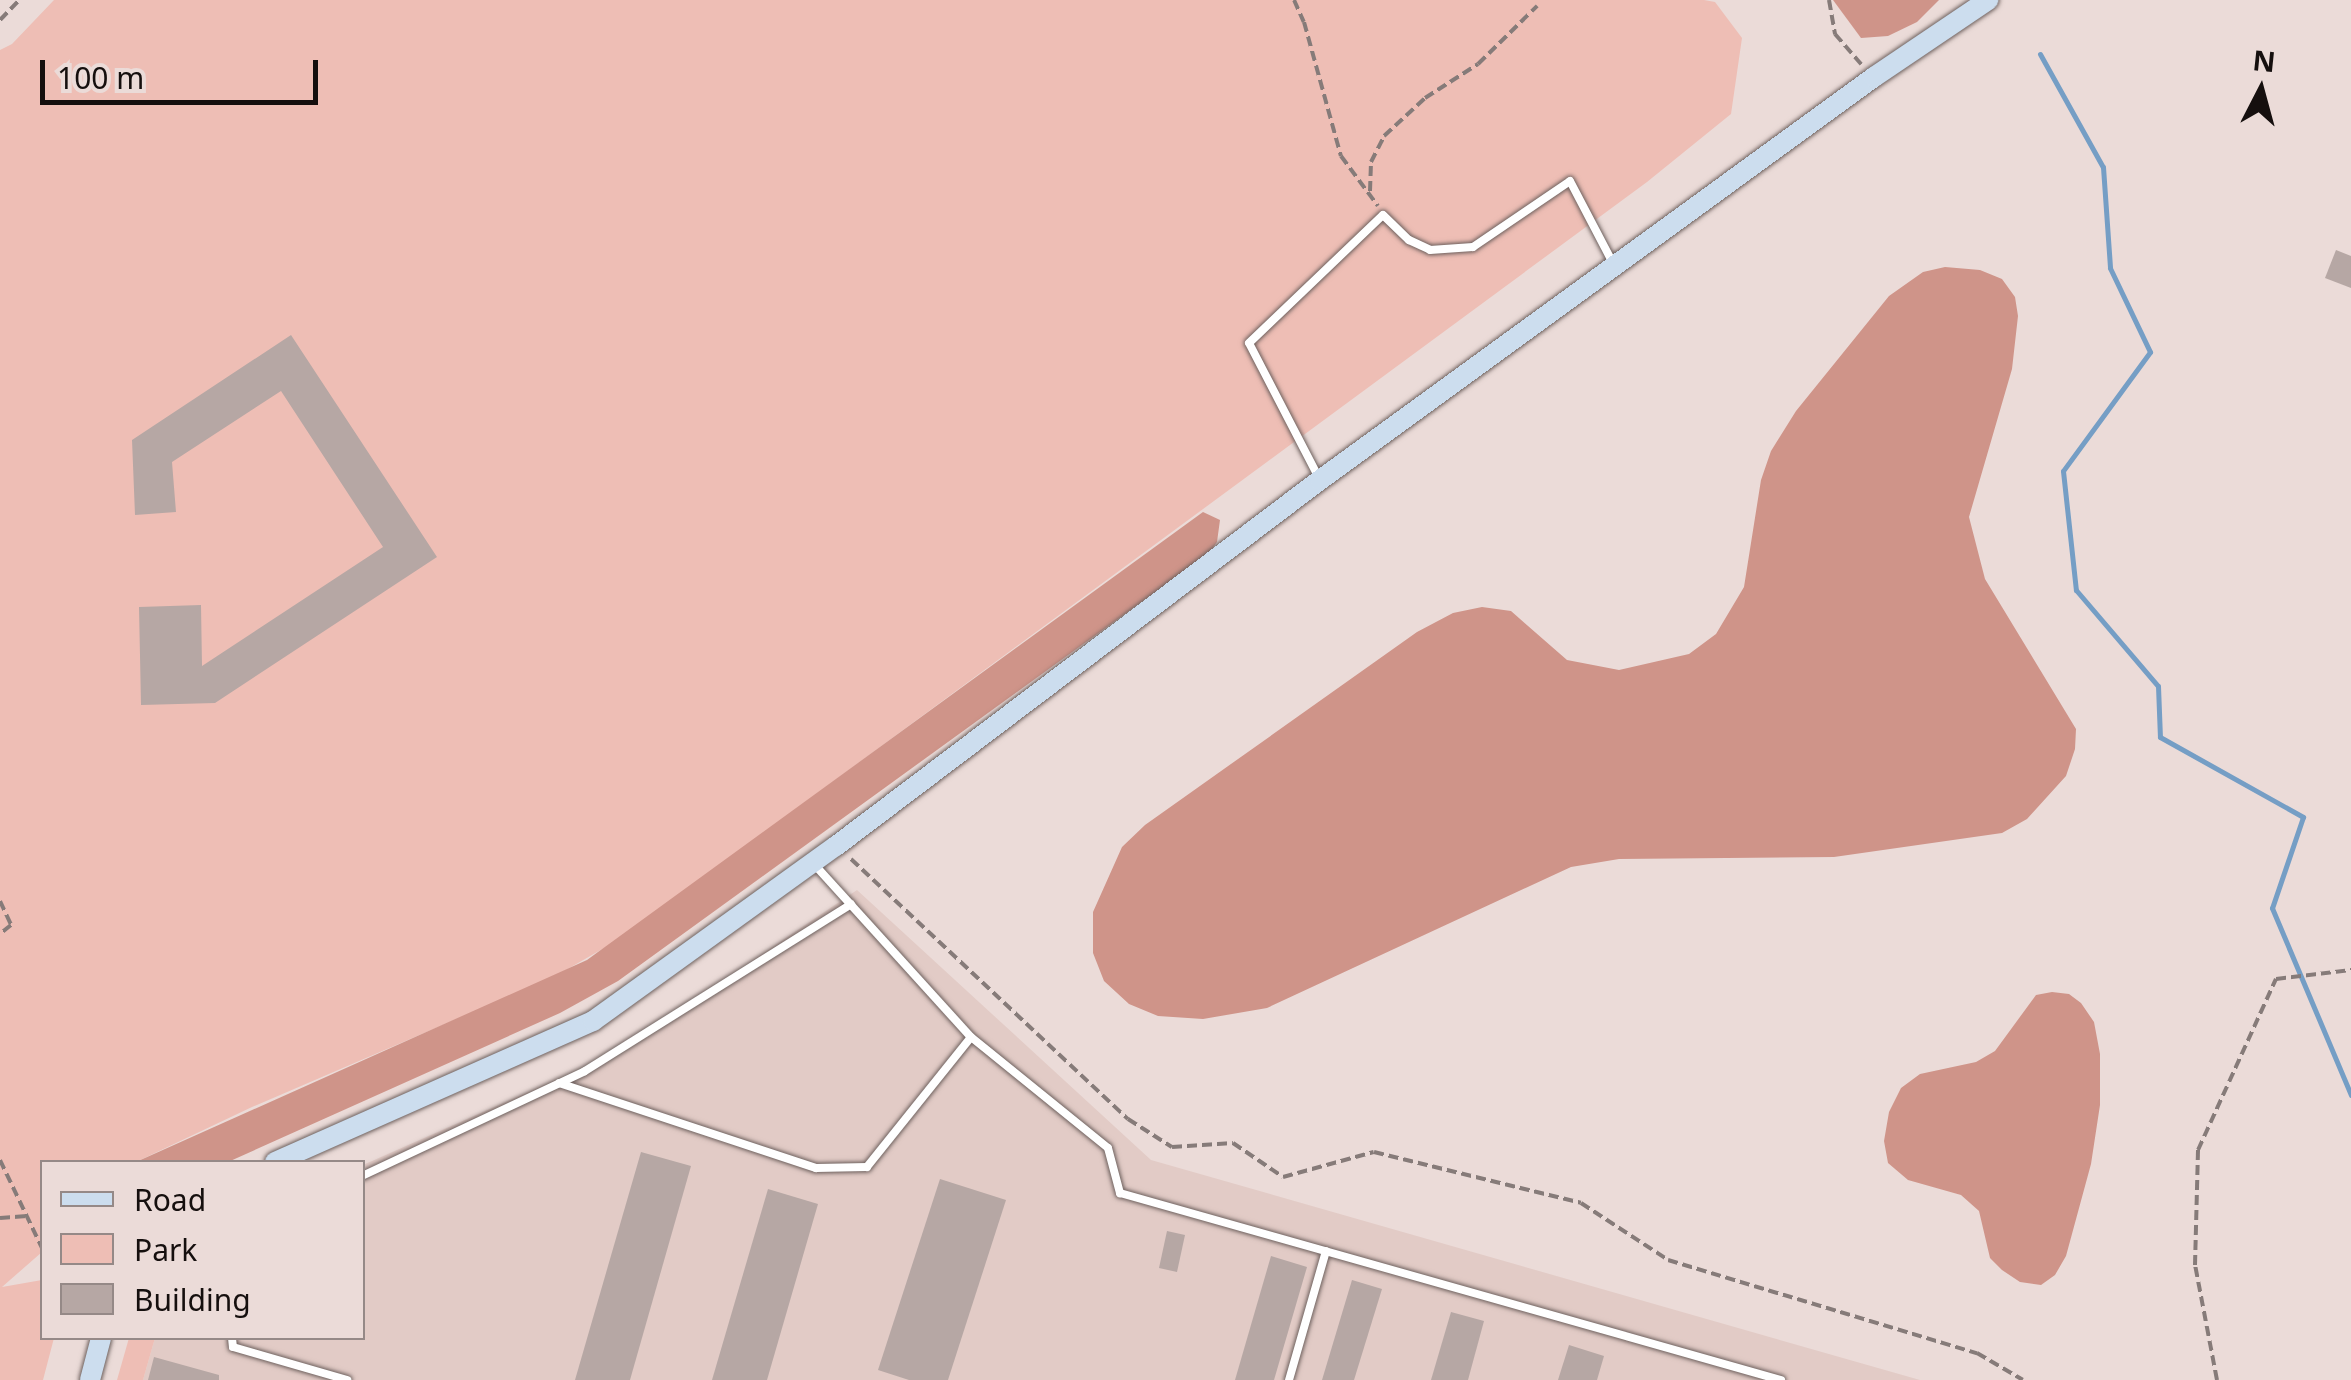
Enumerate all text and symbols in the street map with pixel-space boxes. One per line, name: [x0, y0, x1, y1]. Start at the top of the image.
scale bar: [45, 40, 322, 102]
north arrow: [2211, 40, 2311, 140]
text: N: [2251, 40, 2277, 80]
text: 100 m: [57, 57, 144, 98]
legend: [40, 1160, 365, 1340]
text: Road: [134, 1179, 206, 1220]
text: Park: [134, 1229, 197, 1270]
text: Building: [134, 1279, 251, 1320]

